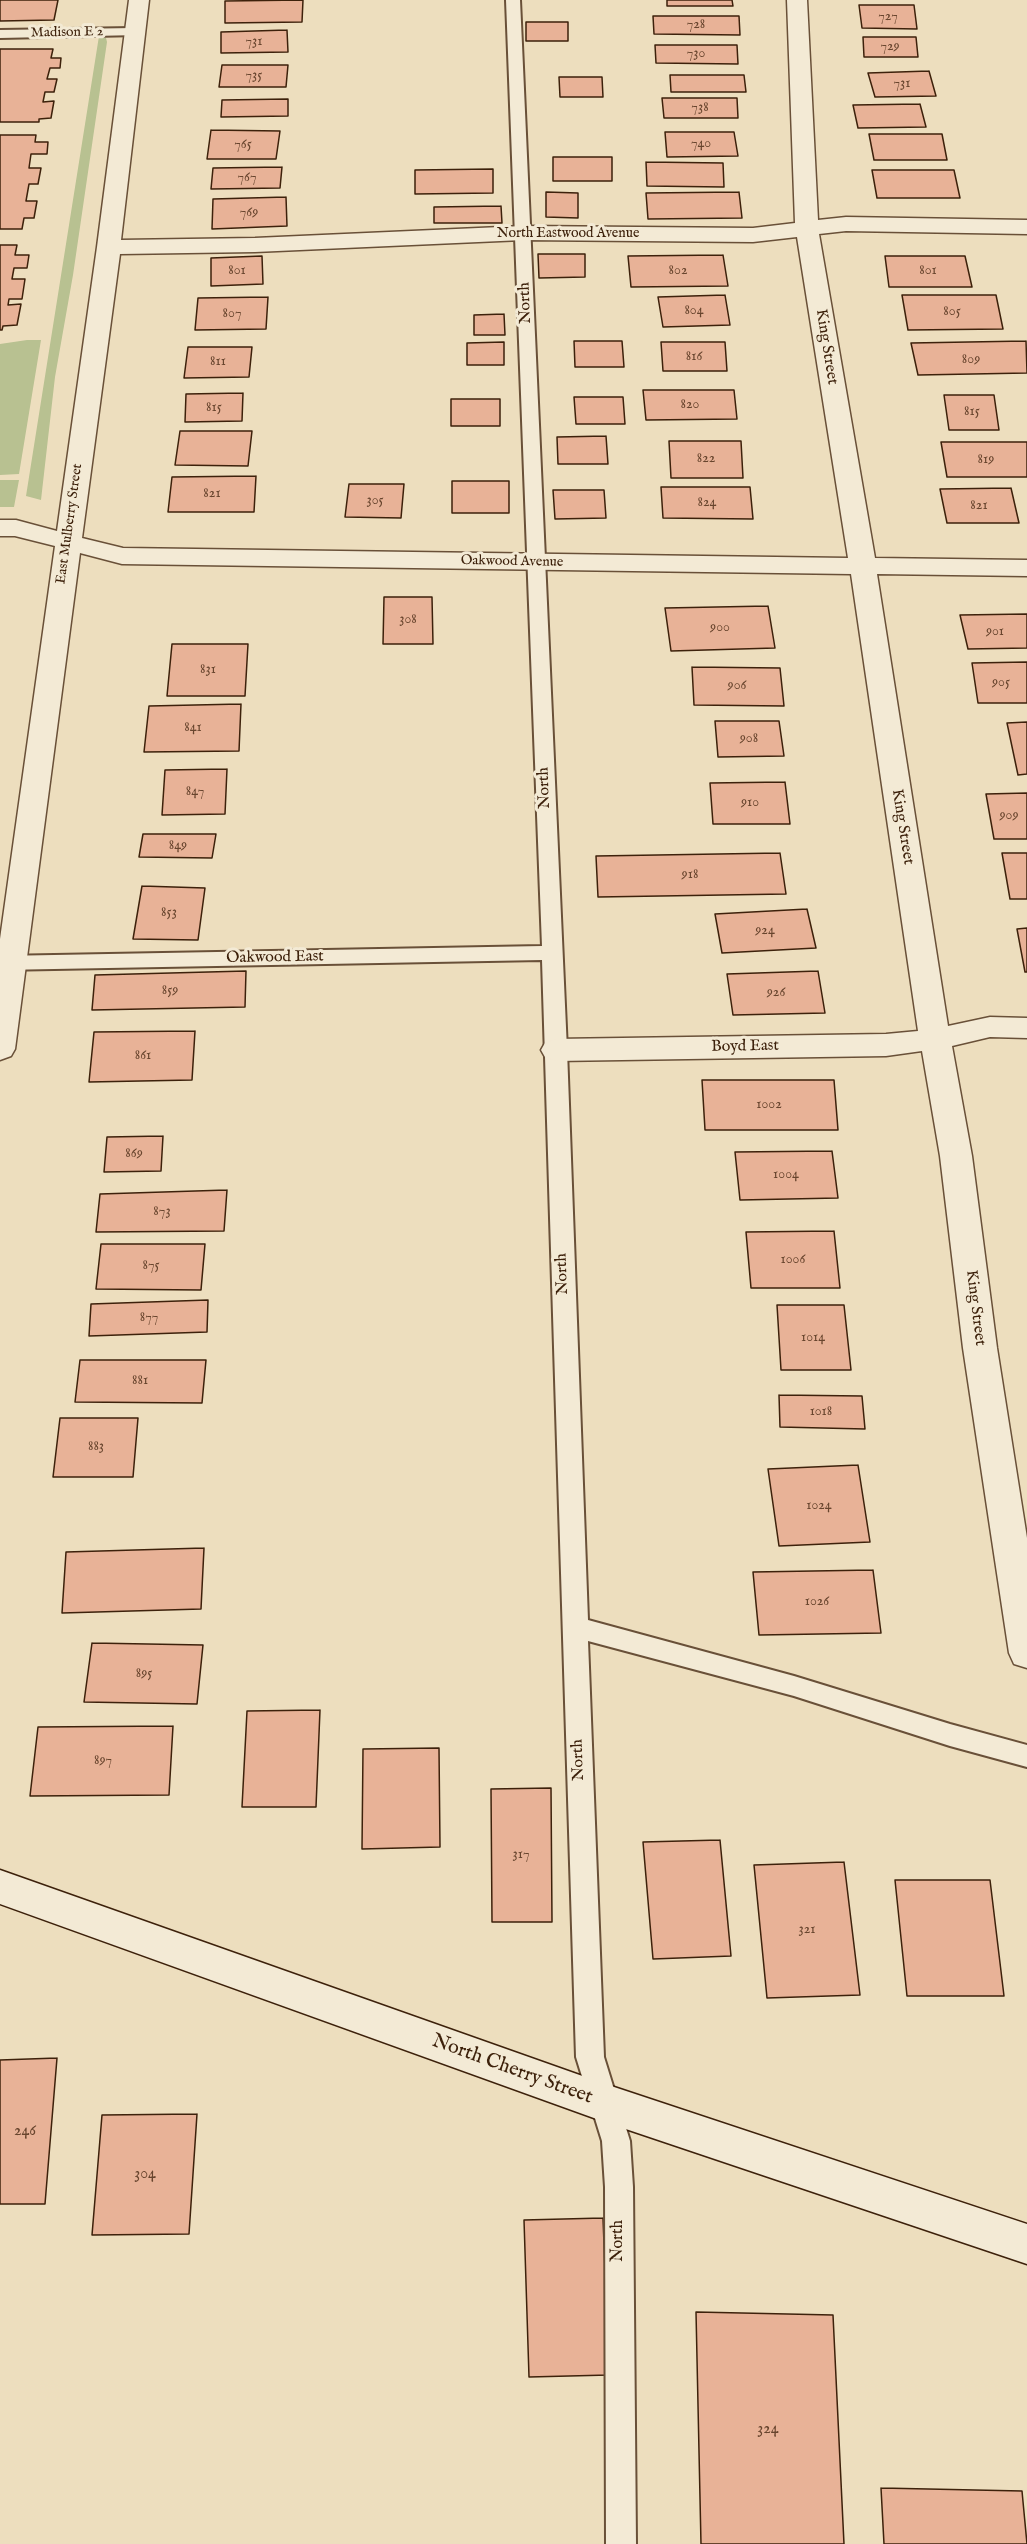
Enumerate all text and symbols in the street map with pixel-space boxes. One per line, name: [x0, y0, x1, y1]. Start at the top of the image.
house number: 727: [878, 9, 898, 25]
house number: 728: [687, 17, 705, 33]
street label: Madison E 2: [31, 24, 103, 42]
house number: 731: [246, 34, 262, 50]
house number: 729: [880, 39, 900, 55]
house number: 730: [687, 46, 705, 62]
house number: 735: [246, 68, 262, 84]
house number: 731: [894, 76, 910, 92]
house number: 738: [691, 100, 709, 116]
house number: 740: [691, 136, 711, 152]
house number: 765: [234, 137, 252, 153]
house number: 767: [237, 170, 257, 186]
house number: 769: [240, 205, 258, 221]
street label: North Eastwood Avenue: [497, 226, 639, 242]
house number: 801: [228, 263, 246, 279]
house number: 802: [669, 263, 687, 279]
house number: 801: [919, 263, 937, 279]
street label: North: [516, 282, 536, 324]
house number: 804: [684, 303, 704, 319]
house number: 805: [943, 304, 961, 320]
house number: 807: [223, 306, 241, 322]
street label: King Street: [811, 308, 841, 386]
house number: 816: [686, 349, 702, 365]
house number: 809: [962, 352, 980, 368]
house number: 811: [210, 354, 226, 370]
house number: 820: [681, 397, 699, 413]
house number: 815: [206, 400, 222, 416]
house number: 815: [964, 404, 980, 420]
house number: 822: [697, 451, 715, 467]
house number: 819: [978, 452, 994, 468]
street label: East Mulberry Street: [53, 463, 87, 585]
house number: 821: [203, 486, 221, 502]
house number: 305: [366, 493, 384, 509]
house number: 824: [698, 495, 716, 511]
house number: 821: [970, 498, 988, 514]
street label: Oakwood Avenue: [461, 553, 563, 571]
house number: 308: [399, 612, 417, 628]
house number: 900: [710, 620, 730, 636]
house number: 901: [986, 624, 1004, 640]
house number: 831: [200, 662, 216, 678]
house number: 905: [992, 675, 1010, 691]
house number: 906: [728, 678, 746, 694]
house number: 841: [184, 720, 202, 736]
house number: 908: [740, 731, 758, 747]
street label: North: [535, 767, 555, 809]
house number: 847: [186, 784, 204, 800]
street label: King Street: [887, 788, 917, 866]
house number: 910: [741, 795, 759, 811]
house number: 909: [999, 808, 1019, 824]
house number: 849: [169, 838, 187, 854]
house number: 918: [682, 867, 698, 883]
house number: 853: [161, 905, 177, 921]
house number: 924: [755, 923, 775, 939]
street label: Oakwood East: [226, 948, 324, 968]
house number: 859: [162, 983, 178, 999]
house number: 926: [767, 985, 785, 1001]
street label: Boyd East: [711, 1037, 779, 1057]
house number: 861: [135, 1048, 151, 1064]
house number: 1002: [756, 1097, 782, 1113]
house number: 869: [125, 1146, 143, 1162]
house number: 1004: [773, 1167, 799, 1183]
house number: 873: [153, 1204, 171, 1220]
house number: 1006: [781, 1252, 805, 1268]
street label: North: [553, 1253, 573, 1295]
house number: 875: [142, 1258, 160, 1274]
street label: King Street: [961, 1269, 989, 1347]
house number: 877: [140, 1310, 158, 1326]
house number: 1014: [801, 1330, 825, 1346]
house number: 881: [132, 1373, 148, 1389]
house number: 1018: [810, 1404, 832, 1420]
house number: 883: [88, 1439, 104, 1455]
house number: 1024: [806, 1498, 832, 1514]
house number: 1026: [805, 1594, 829, 1610]
house number: 895: [136, 1666, 152, 1682]
street label: North: [569, 1739, 589, 1781]
house number: 897: [94, 1753, 112, 1769]
house number: 317: [513, 1847, 529, 1863]
house number: 321: [798, 1922, 816, 1938]
street label: North Cherry Street: [428, 2030, 596, 2110]
house number: 246: [14, 2122, 36, 2142]
house number: 304: [134, 2165, 156, 2185]
street label: North: [609, 2220, 629, 2262]
house number: 324: [757, 2420, 779, 2440]

